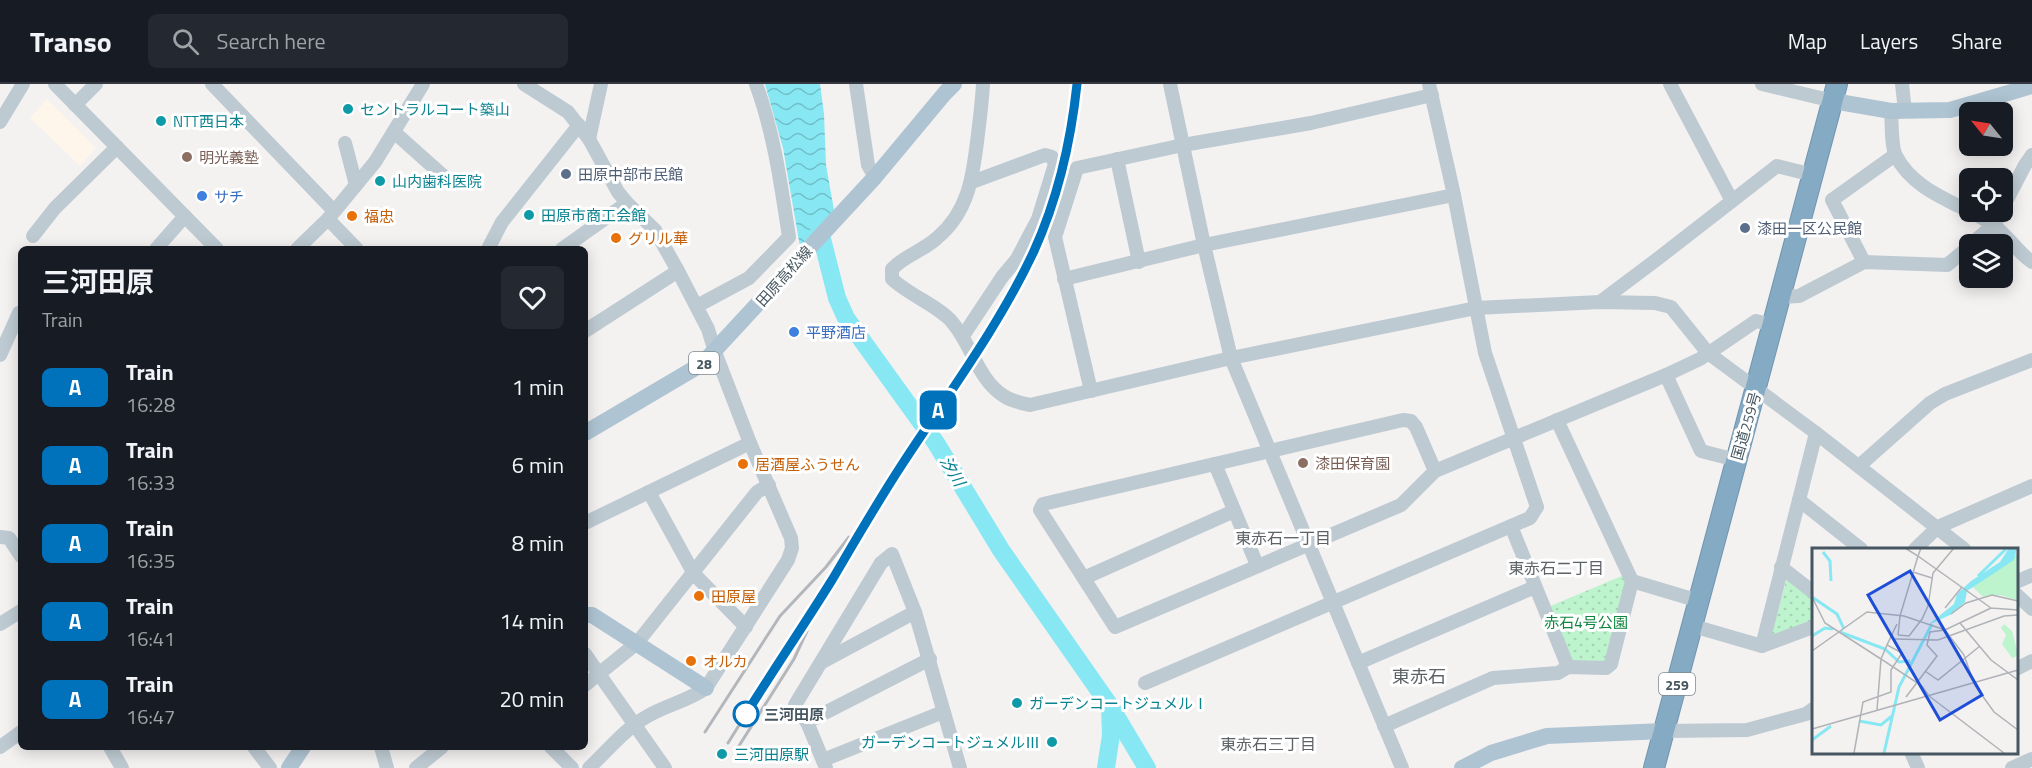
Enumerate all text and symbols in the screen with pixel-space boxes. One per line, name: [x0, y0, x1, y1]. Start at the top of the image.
search box: [148, 14, 568, 68]
text: Transo: [30, 20, 112, 63]
text: Search here: [217, 24, 326, 58]
icon: search: [169, 25, 202, 58]
text: Map: [1788, 25, 1827, 57]
text: Layers: [1860, 25, 1918, 57]
text: Share: [1951, 25, 2002, 57]
place label: セントラルコート築山: [360, 98, 510, 121]
marker: セントラルコート築山: [341, 102, 355, 116]
north arrow: [1959, 102, 2013, 156]
map controls: [1959, 102, 2013, 288]
place label: NTT西日本: [173, 110, 244, 133]
marker: NTT西日本: [154, 114, 168, 128]
place label: 明光義塾: [199, 146, 259, 169]
marker: 明光義塾: [180, 150, 194, 164]
place label: 田原中部市民館: [578, 163, 683, 186]
marker: 田原中部市民館: [559, 167, 573, 181]
button: locate: [1959, 168, 2013, 222]
place label: 山内歯科医院: [392, 170, 482, 193]
marker: 山内歯科医院: [373, 174, 387, 188]
place label: サチ: [214, 185, 244, 208]
marker: サチ: [195, 189, 209, 203]
place label: 田原市商工会館: [541, 204, 646, 227]
place label: 福忠: [364, 205, 394, 228]
marker: 田原市商工会館: [522, 208, 536, 222]
marker: 福忠: [345, 209, 359, 223]
place label: 漆田一区公民館: [1757, 217, 1862, 240]
marker: 漆田一区公民館: [1738, 221, 1752, 235]
place label: グリル華: [628, 227, 688, 250]
marker: グリル華: [609, 231, 623, 245]
button: layers: [1959, 234, 2013, 288]
street label: 田原高松線: [750, 240, 818, 312]
text: 三河田原: [42, 260, 154, 303]
button: heart: [501, 266, 564, 329]
text: Train: [42, 304, 83, 335]
place label: 平野酒店: [806, 321, 866, 344]
marker: 平野酒店: [787, 325, 801, 339]
road number: 28: [689, 352, 719, 374]
text: Train: [126, 355, 174, 389]
text: 1 min: [512, 370, 564, 404]
text: A: [69, 371, 81, 403]
text: 16:28: [126, 389, 175, 420]
street label: 国道259号: [1725, 389, 1767, 463]
line badge: A: [918, 390, 958, 430]
text: A: [932, 394, 944, 426]
text: Train: [126, 433, 174, 467]
text: 6 min: [512, 448, 564, 482]
text: A: [69, 449, 81, 481]
water label: 汐川: [934, 451, 973, 493]
place label: 漆田保育園: [1315, 452, 1390, 475]
place label: 居酒屋ふうせん: [755, 453, 860, 476]
marker: 漆田保育園: [1296, 456, 1310, 470]
marker: 居酒屋ふうせん: [736, 457, 750, 471]
text: 16:33: [126, 467, 175, 498]
text: Train: [126, 511, 174, 545]
text: 8 min: [512, 526, 564, 560]
district label: 東赤石一丁目: [1235, 526, 1331, 550]
text: A: [69, 527, 81, 559]
text: 16:35: [126, 545, 175, 576]
inset map: [1812, 548, 2017, 753]
district label: 東赤石二丁目: [1508, 556, 1604, 580]
place label: 田原屋: [711, 585, 756, 608]
text: Train: [126, 589, 174, 623]
marker: 田原屋: [692, 589, 706, 603]
text: 14 min: [499, 604, 564, 638]
text: A: [69, 605, 81, 637]
park label: 赤石4号公園: [1544, 611, 1628, 634]
text: 16:41: [126, 623, 175, 654]
place label: オルカ: [703, 650, 748, 673]
marker: オルカ: [684, 654, 698, 668]
district label: 東赤石: [1392, 663, 1446, 690]
text: Train: [126, 667, 174, 701]
road number: 259: [1659, 673, 1695, 695]
text: 20 min: [499, 682, 564, 716]
text: A: [69, 683, 81, 715]
place label: ガーデンコートジュメルⅠ: [1029, 692, 1208, 715]
marker: ガーデンコートジュメルⅠ: [1010, 696, 1024, 710]
text: 16:47: [126, 701, 175, 732]
marker: 三河田原: [733, 701, 759, 727]
place label: 三河田原: [764, 703, 824, 726]
place label: ガーデンコートジュメルⅢ: [861, 731, 1040, 754]
district label: 東赤石三丁目: [1220, 732, 1316, 756]
marker: ガーデンコートジュメルⅢ: [1045, 735, 1059, 749]
place label: 三河田原駅: [734, 743, 809, 766]
marker: 三河田原駅: [715, 747, 729, 761]

